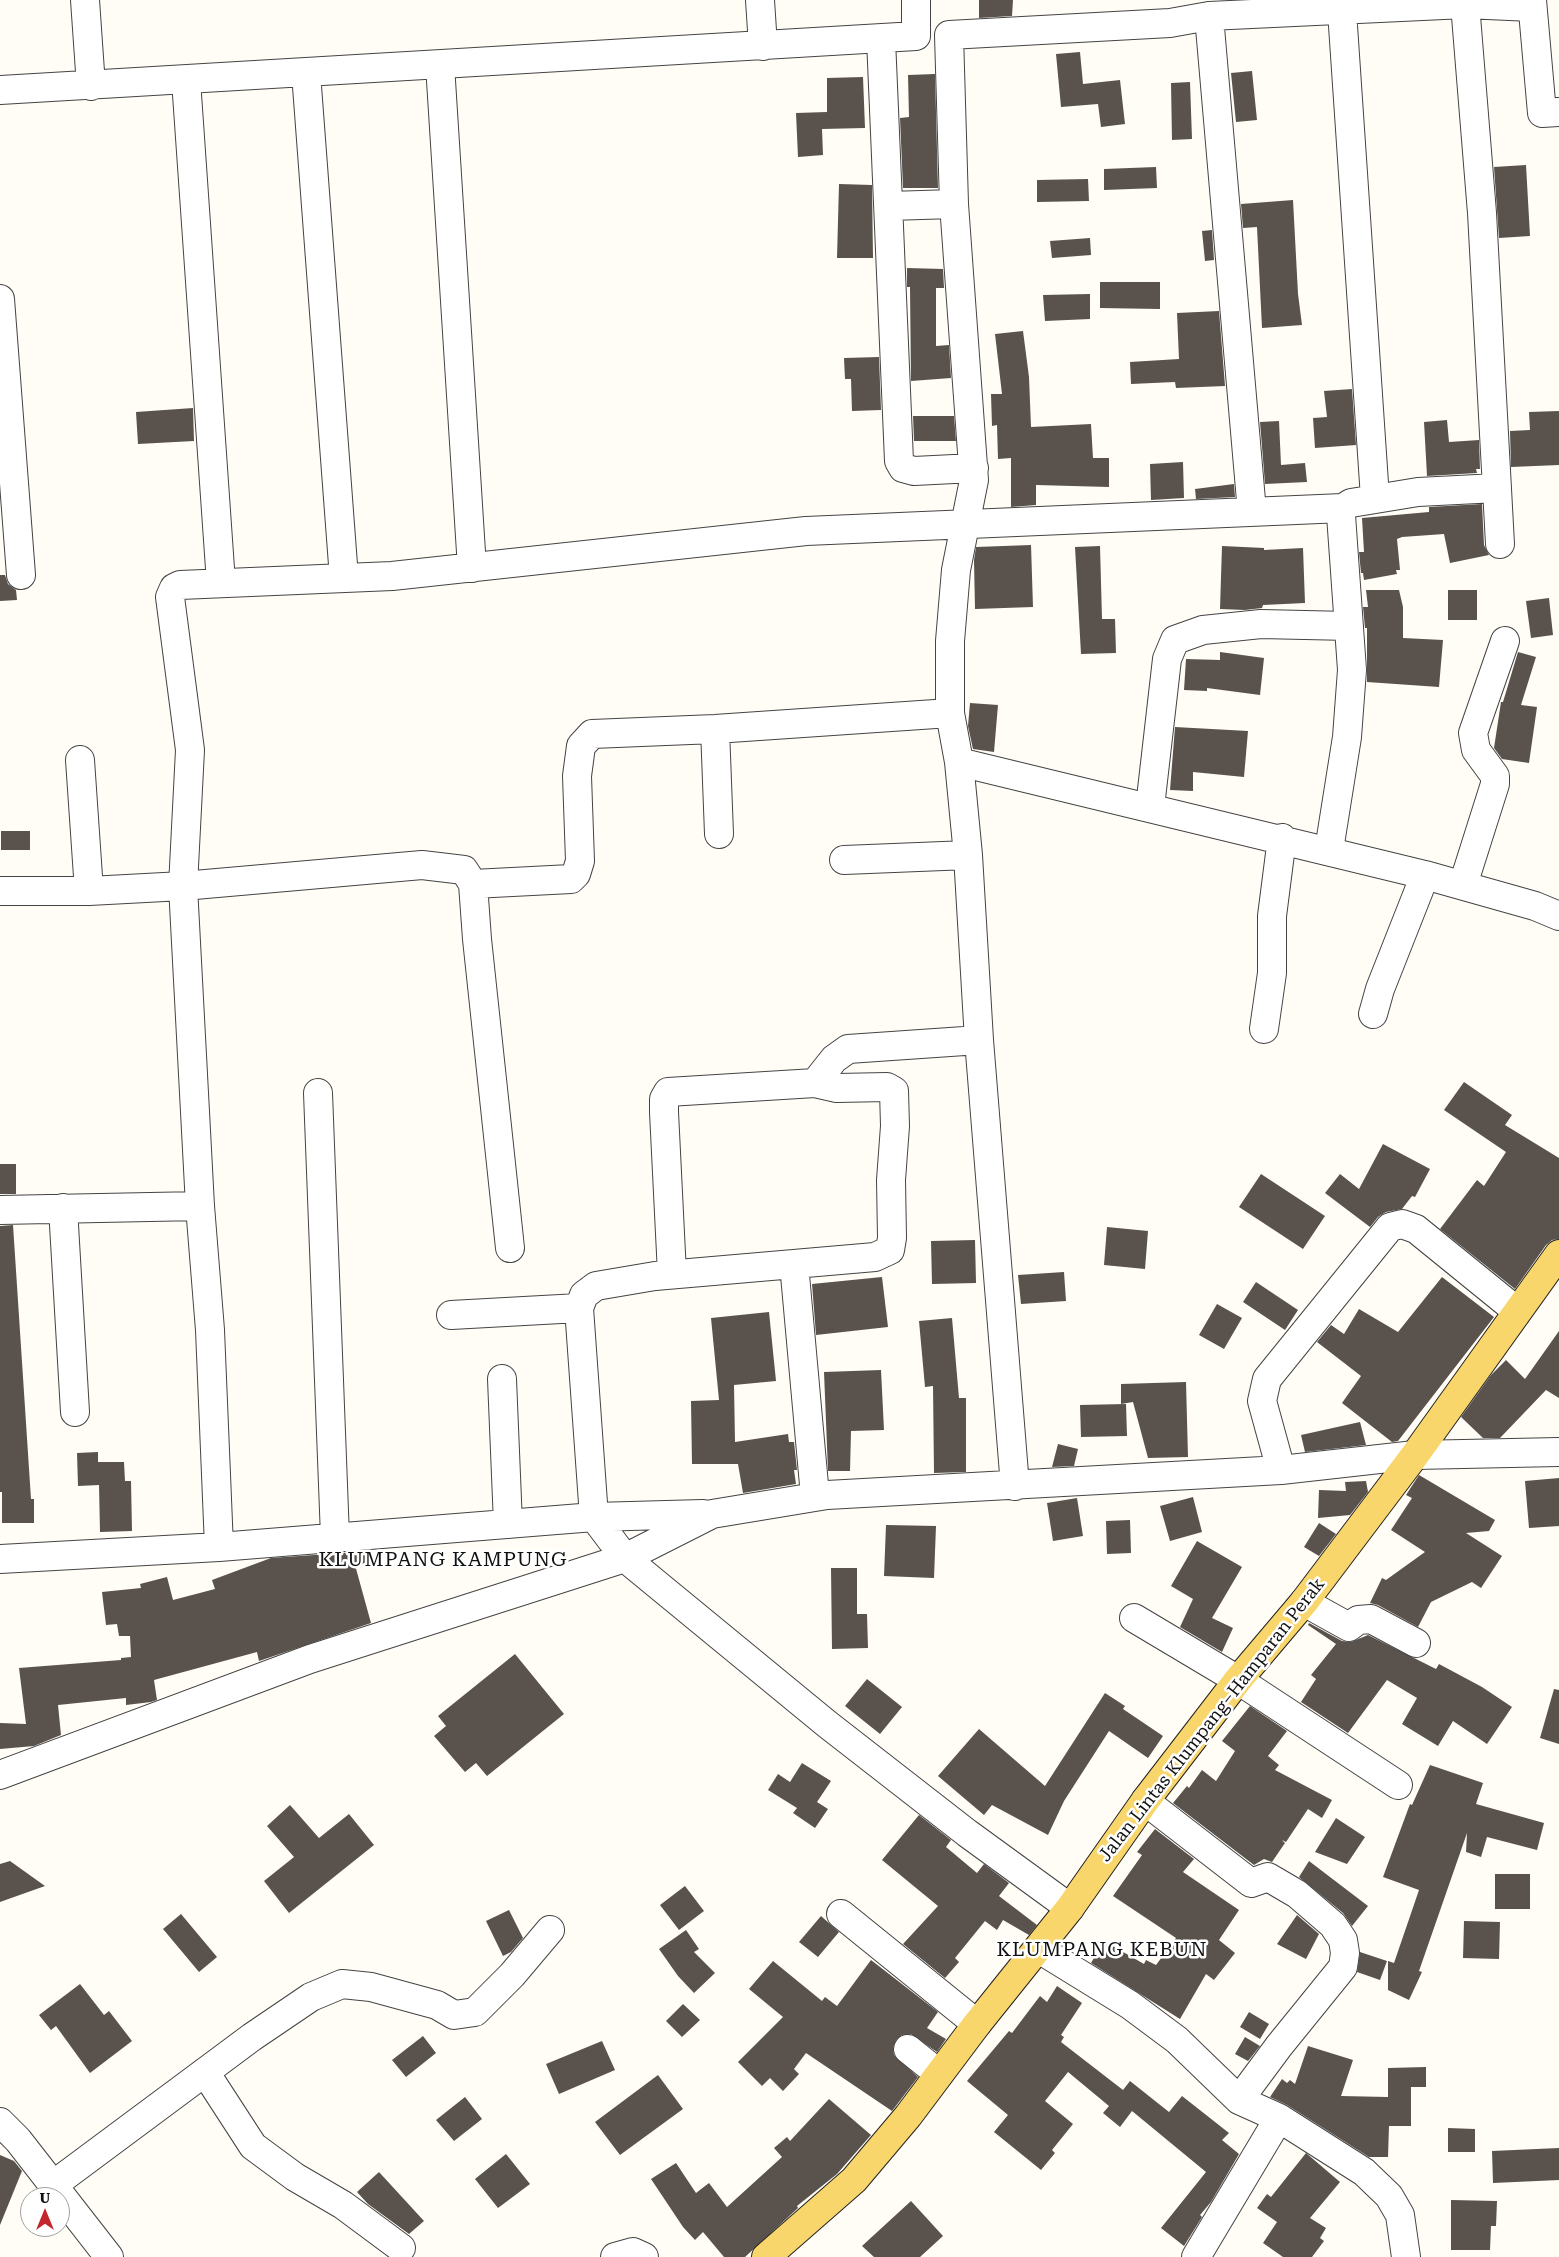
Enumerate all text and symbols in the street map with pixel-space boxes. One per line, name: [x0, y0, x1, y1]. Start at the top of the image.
district label: KLUMPANG KAMPUNG: [317, 1548, 569, 1572]
street label: Jalan Lintas Klumpang–Hamparan Perak: [1094, 1574, 1330, 1866]
district label: KLUMPANG KEBUN: [995, 1938, 1209, 1962]
north arrow: [20, 2187, 70, 2237]
text: U: [40, 2190, 50, 2206]

